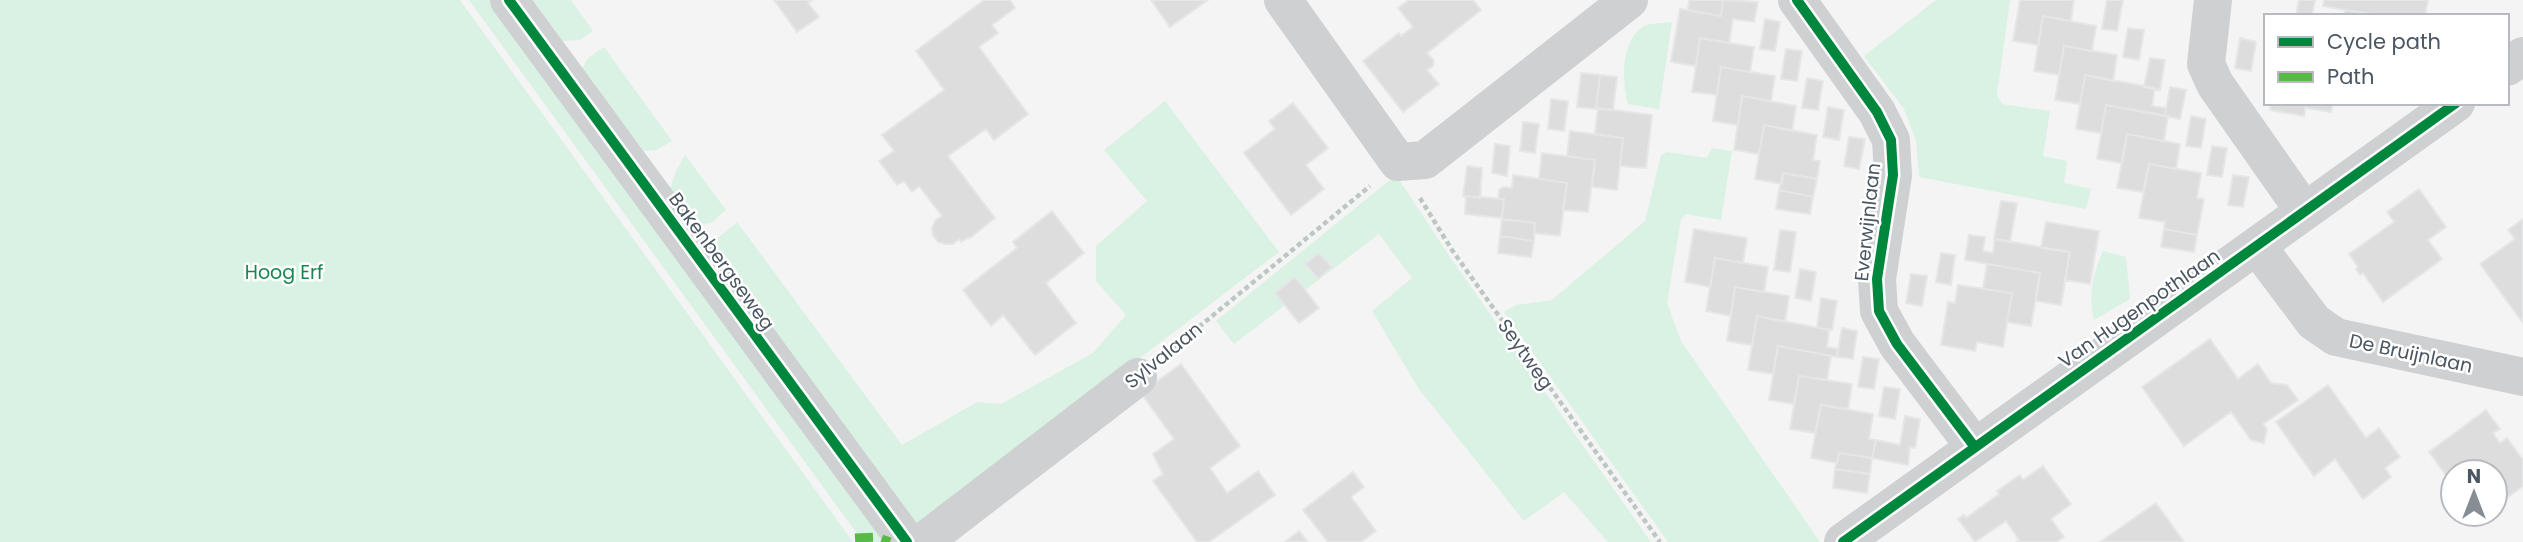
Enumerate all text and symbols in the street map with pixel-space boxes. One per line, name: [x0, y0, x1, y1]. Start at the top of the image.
legend: [2264, 14, 2509, 105]
text: Cycle path: [2327, 27, 2441, 56]
text: Path: [2327, 62, 2374, 91]
street label: Everwijnlaan: [1848, 162, 1887, 283]
street label: Bakenbergseweg: [662, 187, 781, 336]
street label: Van Hugenpothlaan: [2053, 242, 2226, 374]
park label: Hoog Erf: [245, 259, 323, 286]
street label: Seytweg: [1491, 313, 1560, 395]
street label: Sylvalaan: [1119, 316, 1208, 395]
street label: De Bruijnlaan: [2347, 327, 2475, 380]
north arrow: [2439, 458, 2509, 528]
text: N: [2467, 463, 2481, 490]

